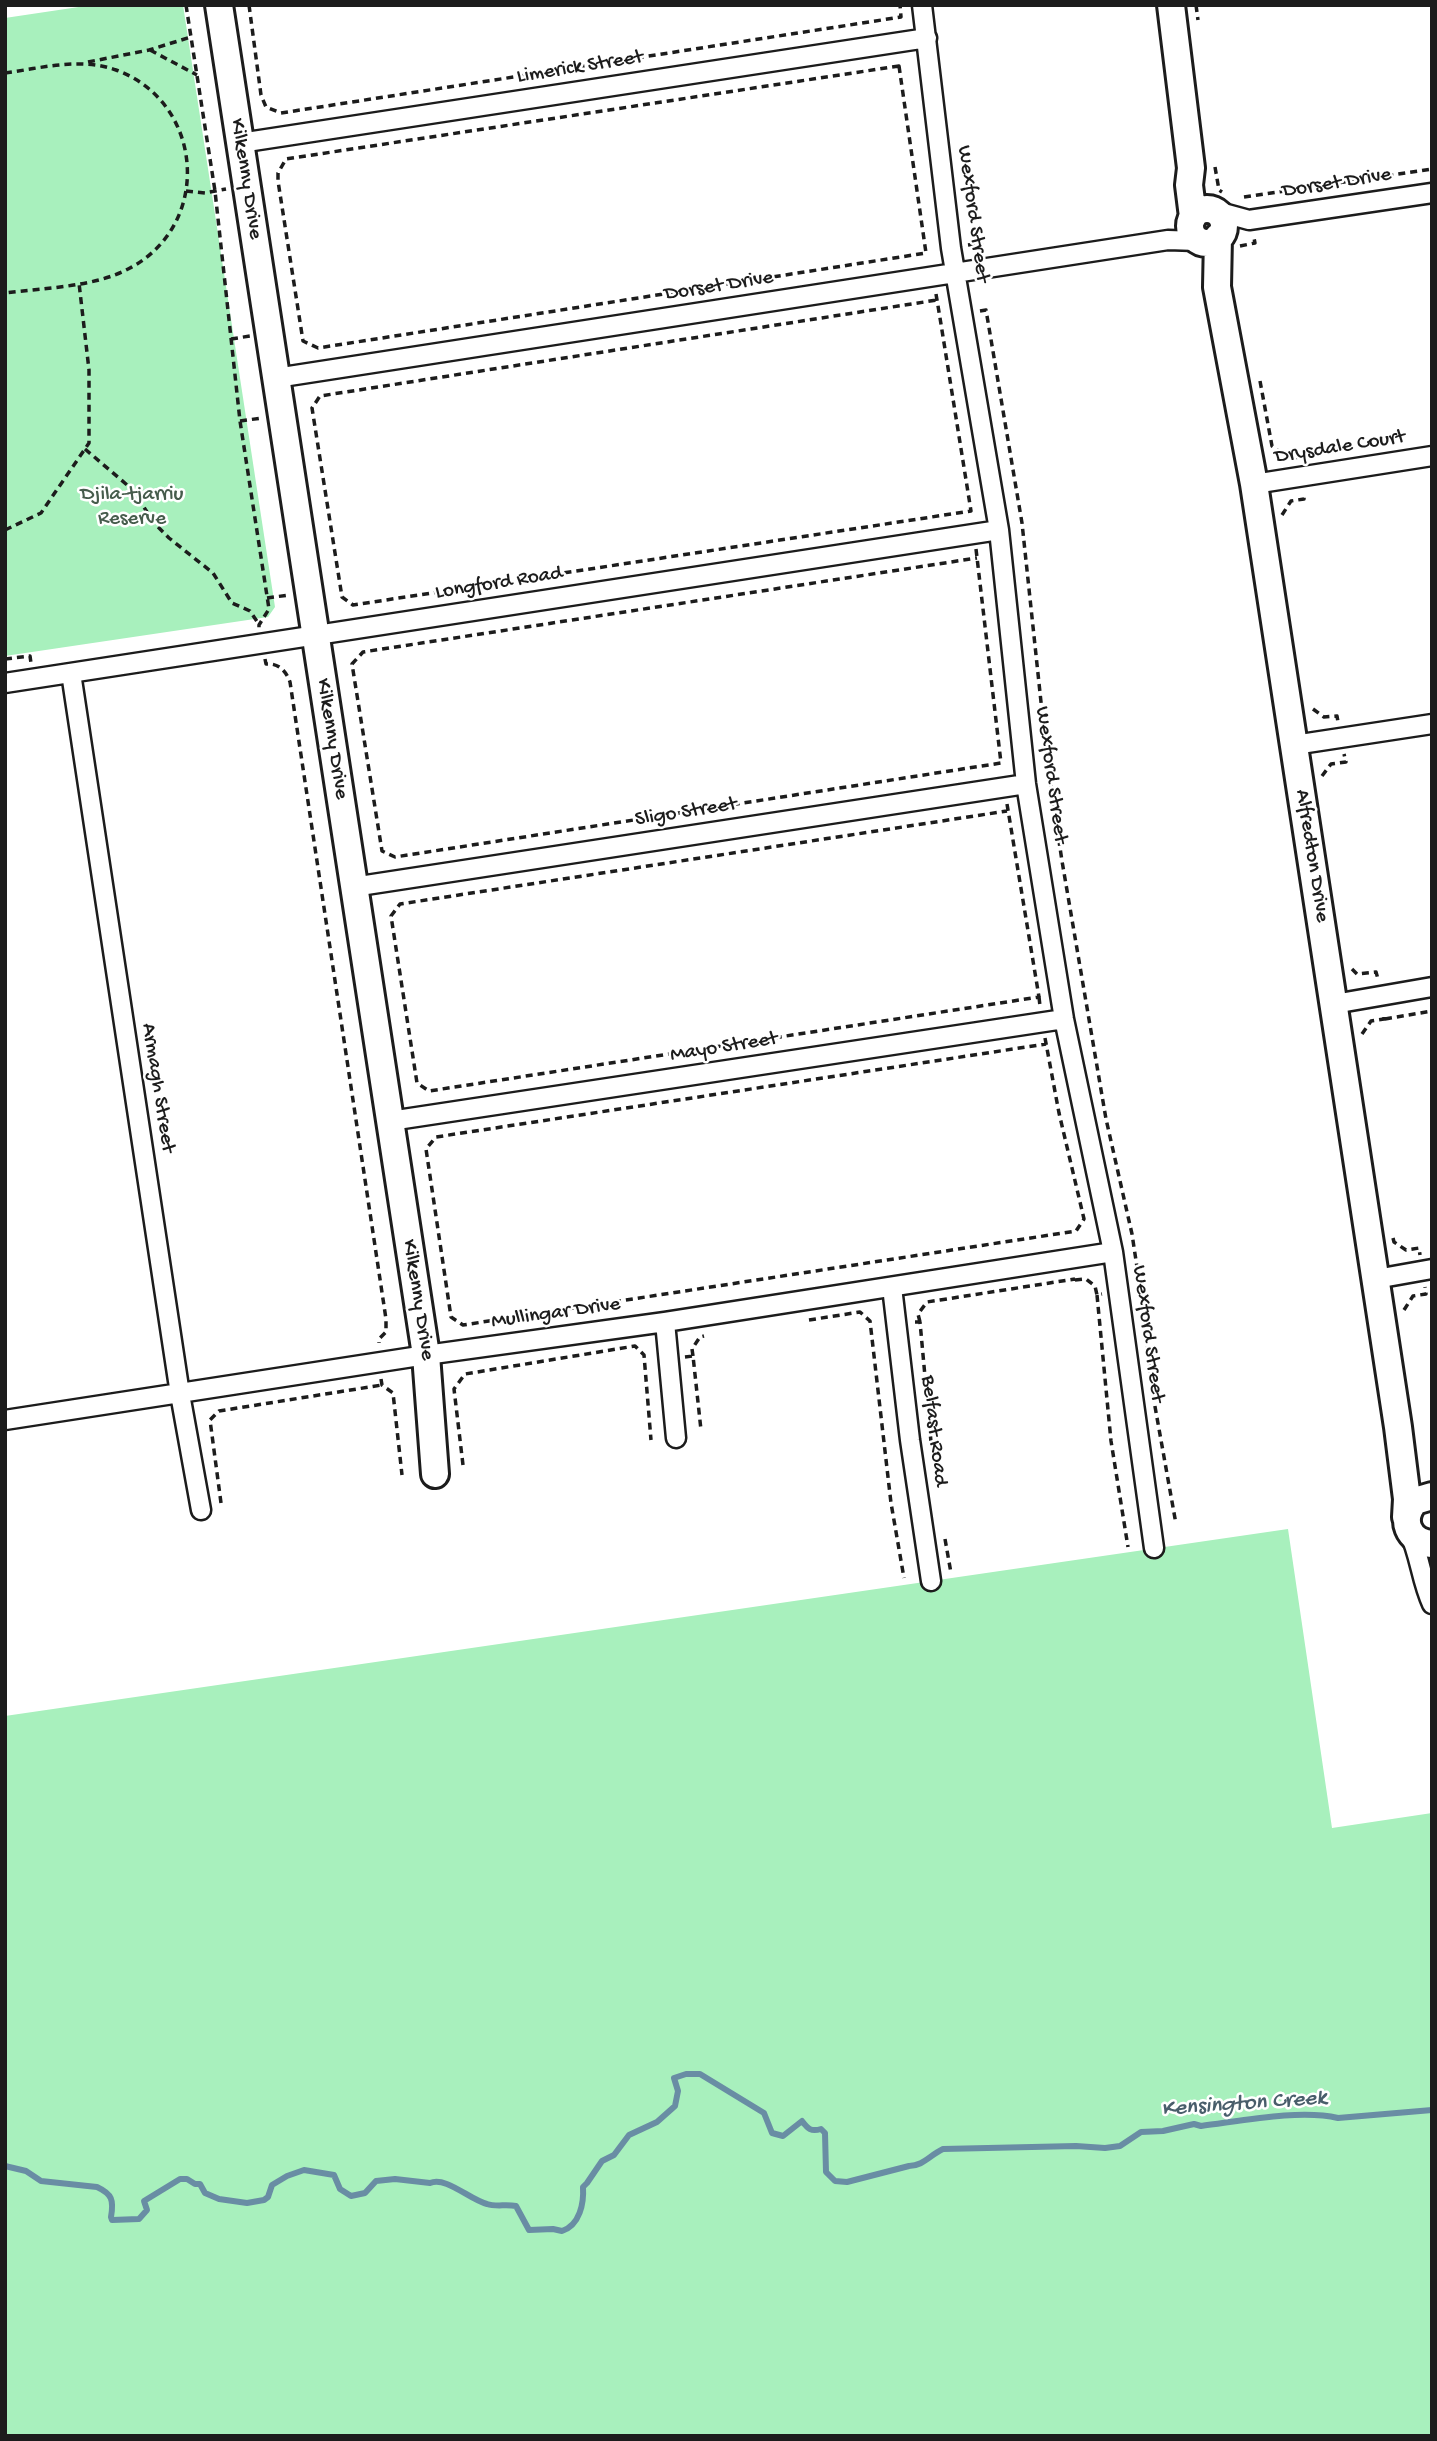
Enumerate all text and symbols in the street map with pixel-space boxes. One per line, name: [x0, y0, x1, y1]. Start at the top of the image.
street label: Limerick Street: [515, 46, 645, 90]
street label: Kilkenny Drive: [223, 117, 267, 241]
street label: Wexford Street: [950, 144, 994, 284]
street label: Dorset Drive: [1281, 163, 1393, 205]
street label: Dorset Drive: [663, 266, 775, 308]
street label: Drysdale Court: [1273, 425, 1407, 471]
park label: Djila-tjarriu Reserve: [81, 483, 183, 533]
street label: Longford Road: [434, 562, 564, 606]
street label: Kilkenny Drive: [309, 677, 353, 801]
street label: Wexford Street: [1028, 705, 1072, 845]
street label: Alfredton Drive: [1288, 788, 1334, 924]
street label: Sligo Street: [633, 793, 739, 833]
street label: Armagh Street: [134, 1022, 180, 1154]
street label: Mayo Street: [668, 1027, 780, 1069]
street label: Kilkenny Drive: [395, 1238, 439, 1362]
street label: Wexford Street: [1125, 1264, 1169, 1404]
street label: Mullingar Drive: [490, 1292, 622, 1336]
street label: Belfast Road: [914, 1374, 952, 1488]
water label: Kensington Creek: [1161, 2085, 1327, 2125]

